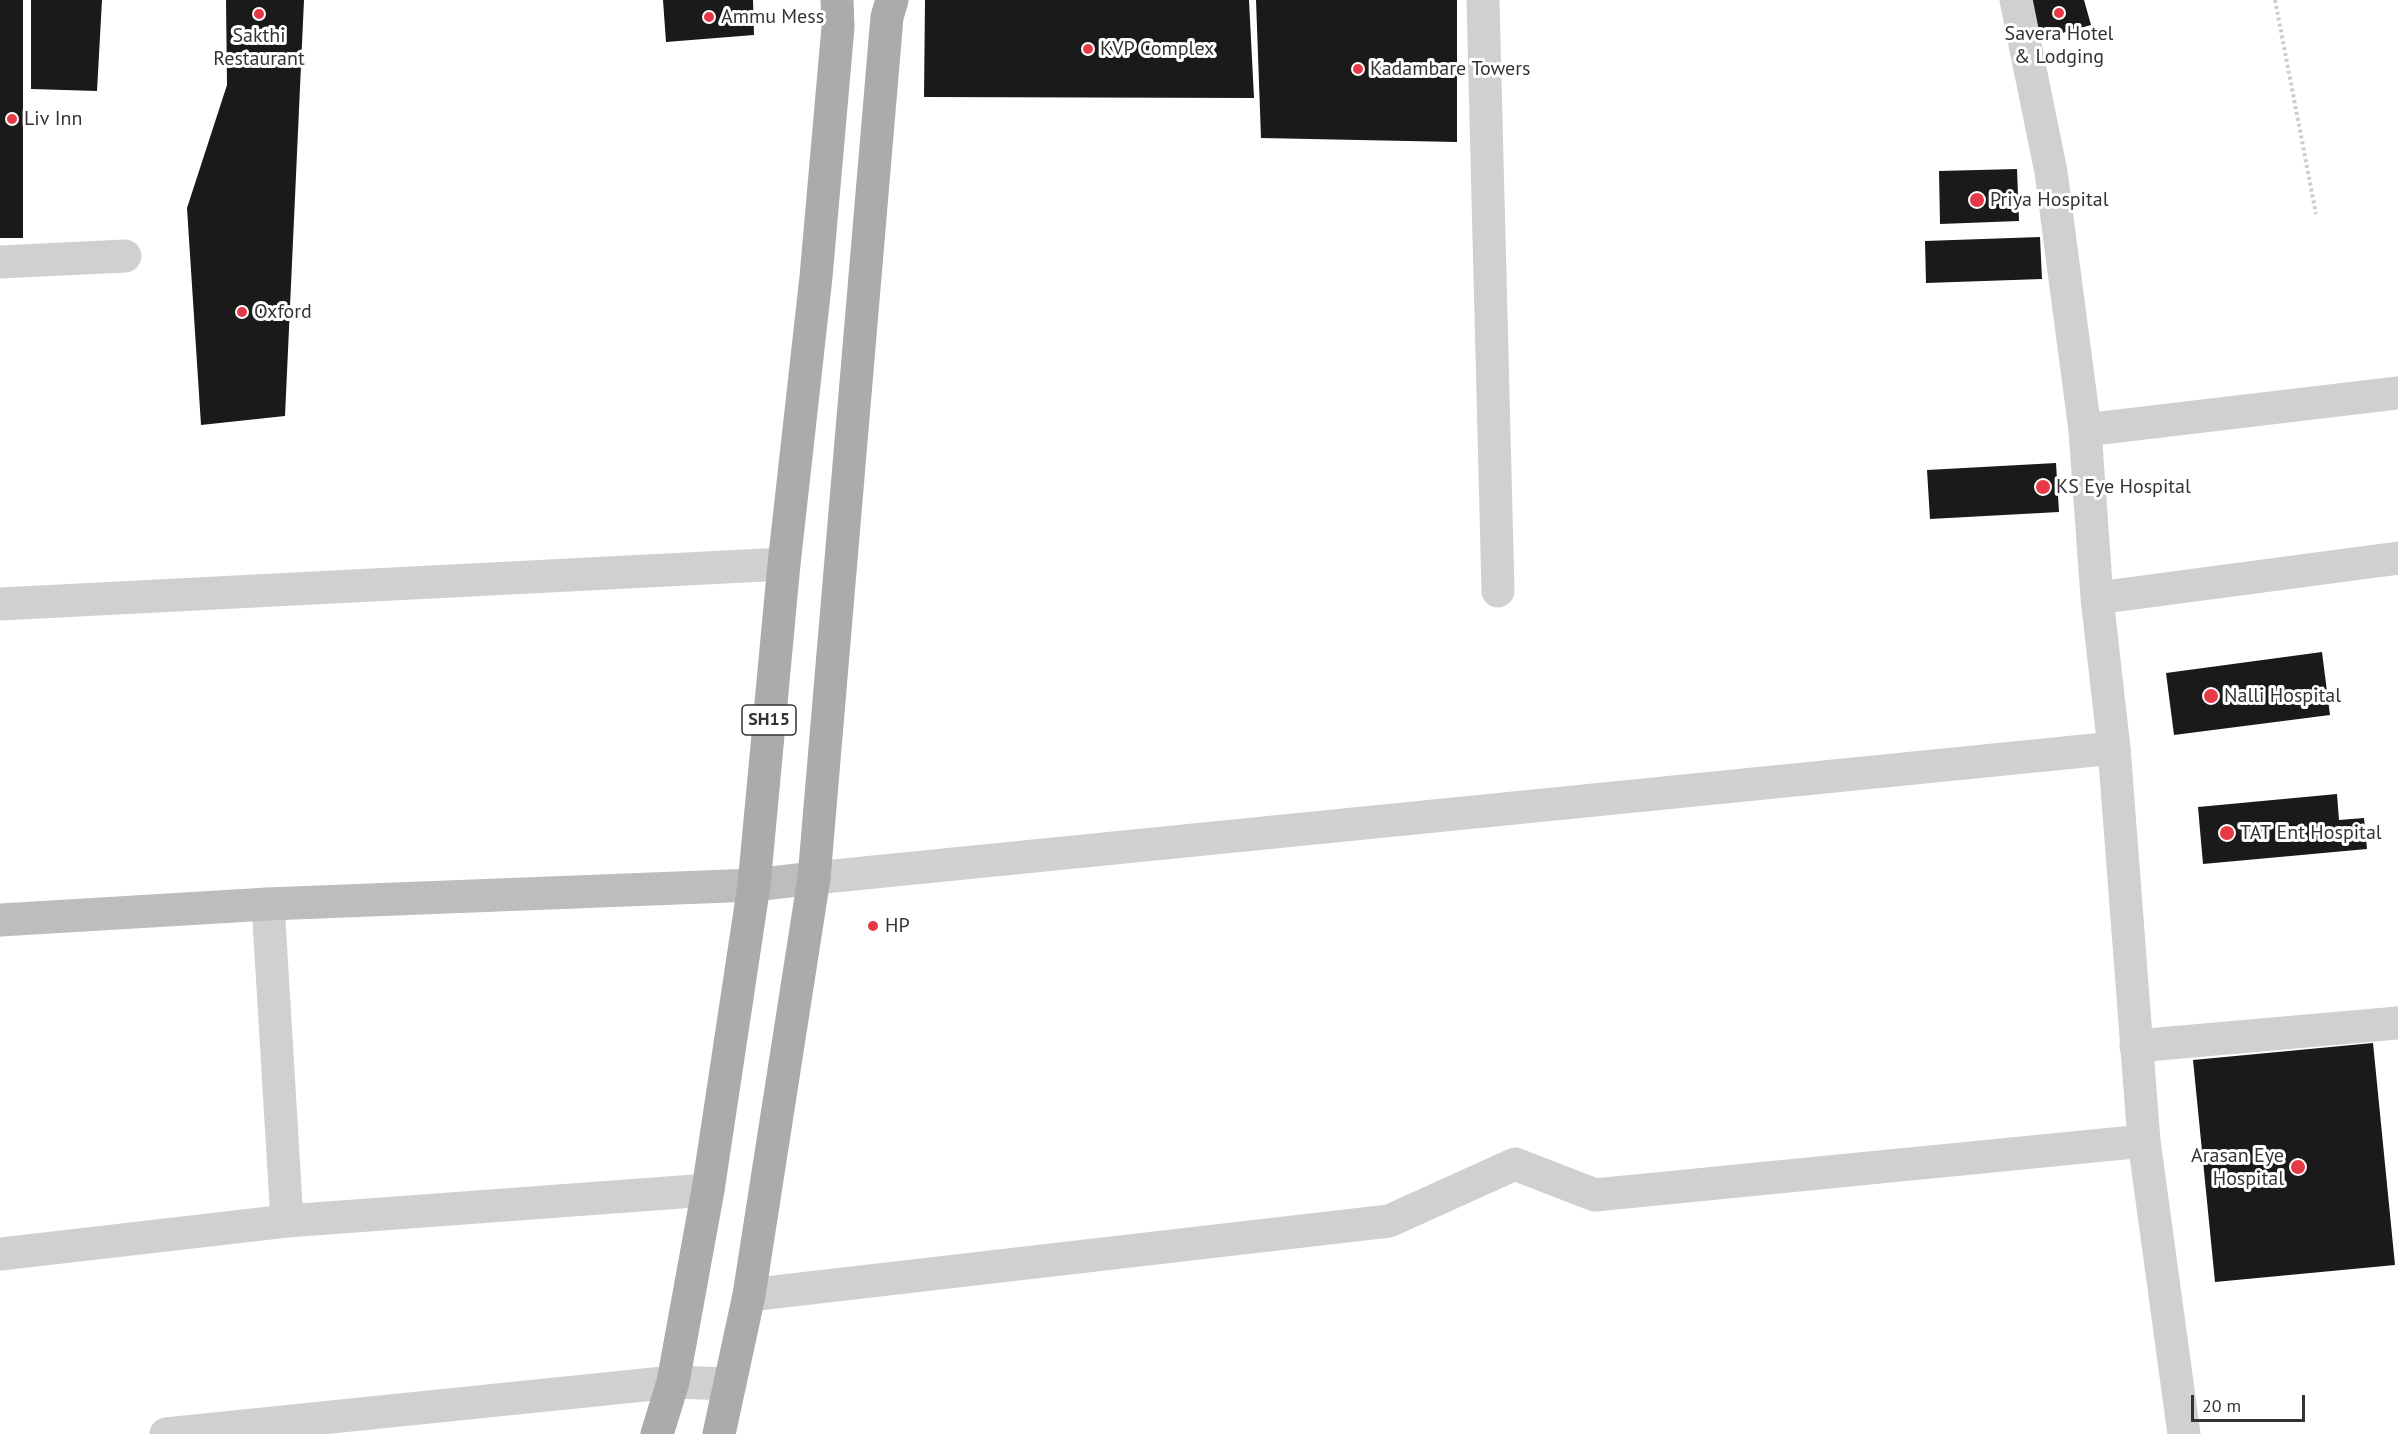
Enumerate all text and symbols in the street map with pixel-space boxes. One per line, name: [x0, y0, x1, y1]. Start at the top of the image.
place label: Ammu Mess: [721, 5, 824, 29]
marker: Savera Hotel & Lodging: [2052, 6, 2066, 20]
marker: Sakthi Restaurant: [252, 7, 266, 21]
marker: Ammu Mess: [702, 10, 716, 24]
place label: Savera Hotel & Lodging: [2005, 22, 2113, 69]
place label: Sakthi Restaurant: [213, 24, 305, 71]
place label: KVP Complex: [1100, 37, 1214, 61]
marker: KVP Complex: [1081, 42, 1095, 56]
place label: Kadambare Towers: [1370, 57, 1530, 81]
marker: Kadambare Towers: [1351, 62, 1365, 76]
place label: Liv Inn: [24, 107, 82, 131]
marker: Liv Inn: [5, 112, 19, 126]
place label: Priya Hospital: [1990, 188, 2109, 212]
marker: Priya Hospital: [1968, 191, 1986, 209]
place label: Oxford: [254, 300, 312, 324]
marker: Oxford: [235, 305, 249, 319]
place label: KS Eye Hospital: [2056, 475, 2191, 499]
marker: KS Eye Hospital: [2034, 478, 2052, 496]
place label: Nalli Hospital: [2224, 684, 2341, 708]
marker: Nalli Hospital: [2202, 687, 2220, 705]
road number: SH15: [742, 705, 796, 735]
place label: TAT Ent Hospital: [2240, 821, 2382, 845]
marker: TAT Ent Hospital: [2218, 824, 2236, 842]
place label: HP: [885, 914, 910, 938]
marker: HP: [866, 919, 880, 933]
place label: Arasan Eye Hospital: [2191, 1144, 2284, 1191]
marker: Arasan Eye Hospital: [2289, 1158, 2307, 1176]
scale bar: [2194, 1383, 2308, 1421]
text: 20 m: [2202, 1394, 2241, 1417]

